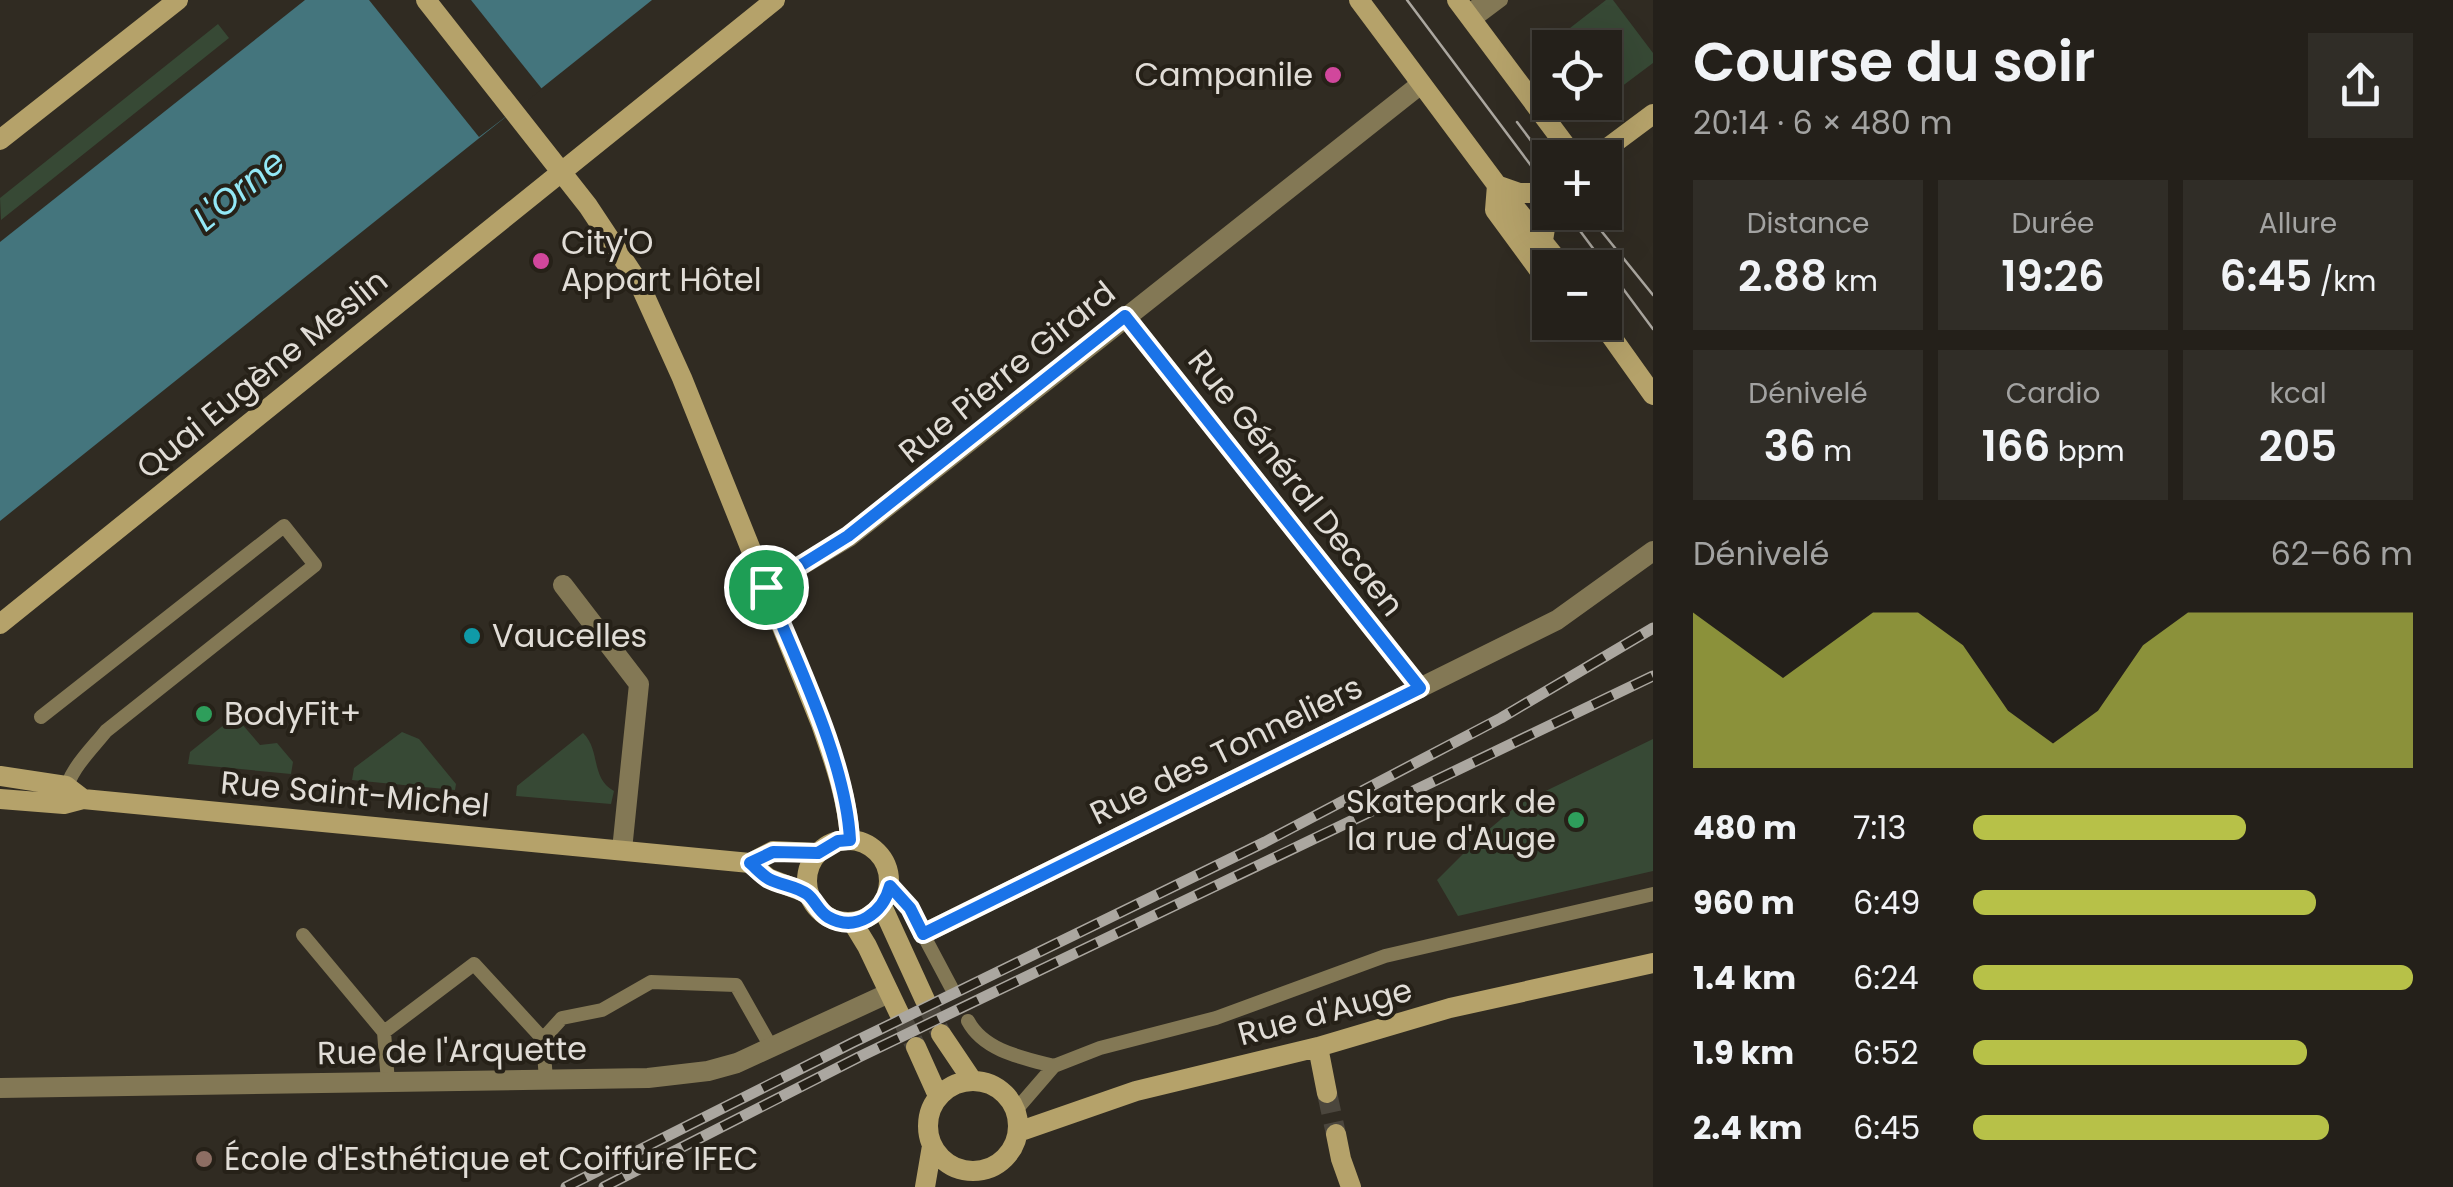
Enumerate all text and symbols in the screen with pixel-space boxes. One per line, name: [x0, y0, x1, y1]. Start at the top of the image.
text: Course du soir: [1693, 23, 2095, 100]
map controls: [1532, 30, 1622, 340]
button: locate: [1532, 30, 1622, 120]
button: share: [2308, 33, 2413, 138]
place label: Campanile: [1134, 52, 1313, 97]
marker: Campanile: [1322, 64, 1344, 86]
text: 20:14 · 6 × 480 m: [1693, 100, 1952, 145]
water label: L'Orne: [182, 137, 295, 242]
button: +: [1532, 140, 1622, 230]
text: Distance: [1747, 204, 1869, 243]
text: Durée: [2012, 204, 2094, 243]
text: Allure: [2259, 204, 2337, 243]
place label: City'O Appart Hôtel: [561, 220, 762, 302]
text: 2.88: [1738, 247, 1827, 306]
text: 19:26: [2001, 247, 2105, 306]
text: 6:45: [2220, 247, 2312, 306]
marker: City'O Appart Hôtel: [530, 250, 552, 272]
button: −: [1532, 250, 1622, 340]
street label: Quai Eugène Meslin: [127, 258, 397, 489]
text: km: [1827, 262, 1878, 301]
text: /km: [2312, 262, 2376, 301]
street label: Rue Pierre Girard: [889, 270, 1124, 473]
street label: Rue Général Decaen: [1178, 340, 1415, 625]
text: Dénivelé: [1748, 374, 1868, 413]
text: Cardio: [2006, 374, 2100, 413]
text: kcal: [2269, 374, 2327, 413]
text: 36: [1764, 417, 1816, 476]
text: 166: [1981, 417, 2050, 476]
text: 205: [2259, 417, 2337, 476]
text: m: [1816, 432, 1852, 471]
text: bpm: [2050, 432, 2125, 471]
text: Dénivelé: [1693, 531, 1829, 576]
text: 62–66 m: [2270, 531, 2413, 576]
pin: [724, 545, 809, 630]
icon: arrive: [739, 560, 794, 615]
place label: Vaucelles: [492, 613, 647, 658]
marker: Vaucelles: [461, 625, 483, 647]
street label: Rue des Tonneliers: [1082, 664, 1370, 835]
place label: BodyFit+: [224, 691, 361, 736]
marker: BodyFit+: [193, 703, 215, 725]
street label: Rue Saint-Michel: [219, 759, 491, 828]
place label: Skatepark de la rue d'Auge: [1346, 779, 1556, 861]
text: 480 m: [1693, 805, 1797, 850]
text: 7:13: [1853, 805, 1906, 850]
marker: Skatepark de la rue d'Auge: [1565, 809, 1587, 831]
text: 960 m: [1693, 880, 1795, 925]
text: 6:49: [1853, 880, 1920, 925]
text: 1.4 km: [1693, 955, 1796, 1000]
text: 6:24: [1853, 955, 1919, 1000]
street label: Rue d'Auge: [1233, 967, 1417, 1056]
street label: Rue de l'Arquette: [317, 1026, 587, 1075]
text: 1.9 km: [1693, 1030, 1794, 1075]
text: 6:52: [1853, 1030, 1919, 1075]
text: 2.4 km: [1693, 1105, 1802, 1150]
text: 6:45: [1853, 1105, 1920, 1150]
place label: École d'Esthétique et Coiffure IFEC: [224, 1136, 758, 1181]
marker: École d'Esthétique et Coiffure IFEC: [193, 1148, 215, 1170]

